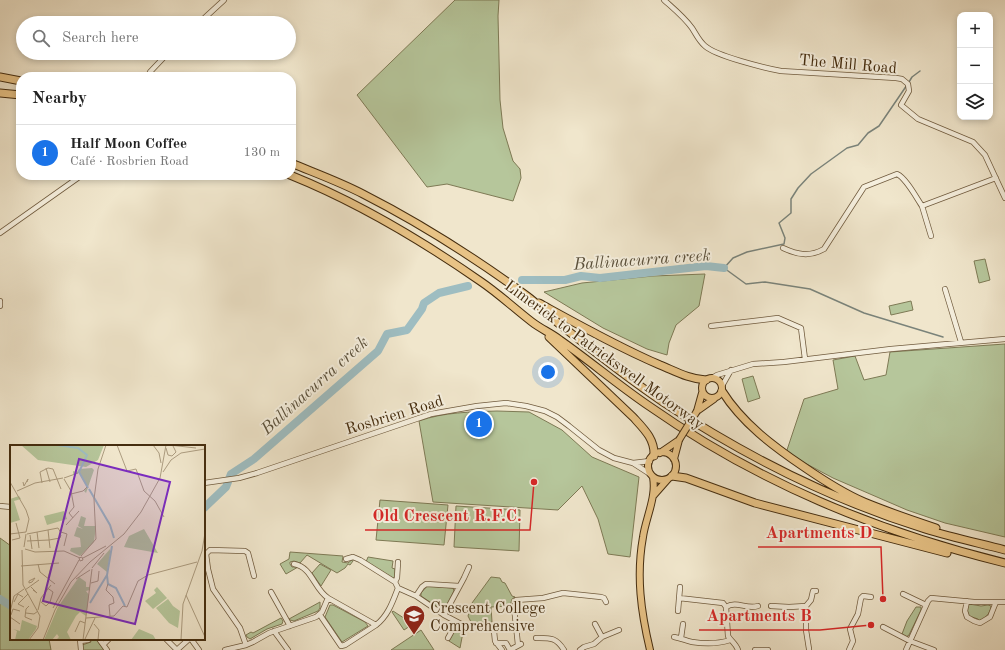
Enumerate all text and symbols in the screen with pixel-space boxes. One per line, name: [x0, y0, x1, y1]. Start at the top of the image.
map controls: [957, 12, 993, 120]
button: +: [957, 12, 993, 48]
search box: [16, 16, 296, 60]
icon: search: [30, 27, 52, 49]
text: Search here: [62, 31, 139, 46]
button: −: [957, 48, 993, 84]
street label: The Mill Road: [798, 53, 898, 77]
button: layers: [957, 84, 993, 120]
text: Nearby: [32, 90, 87, 107]
text: Half Moon Coffee: [70, 137, 187, 152]
text: 1: [41, 146, 49, 159]
text: 130 m: [243, 146, 280, 159]
text: Café · Rosbrien Road: [70, 155, 189, 168]
water label: Ballinacurra creek: [572, 247, 711, 274]
street label: Limerick to Patrickswell Motorway: [501, 278, 707, 434]
water label: Ballinacurra creek: [258, 334, 372, 439]
your location: [538, 362, 558, 382]
street label: Rosbrien Road: [344, 393, 445, 438]
pin: 1: [466, 409, 492, 439]
inset map: [10, 445, 205, 640]
callout: Old Crescent R.F.C.: [365, 501, 530, 530]
text: Old Crescent R.F.C.: [372, 508, 522, 525]
callout: Apartments D: [758, 518, 881, 547]
text: Apartments D: [766, 525, 872, 542]
place label: Crescent College Comprehensive: [430, 601, 545, 635]
callout: Apartments B: [699, 601, 820, 630]
school or university icon: Crescent College Comprehensive: [401, 603, 427, 636]
text: Apartments B: [706, 608, 812, 625]

